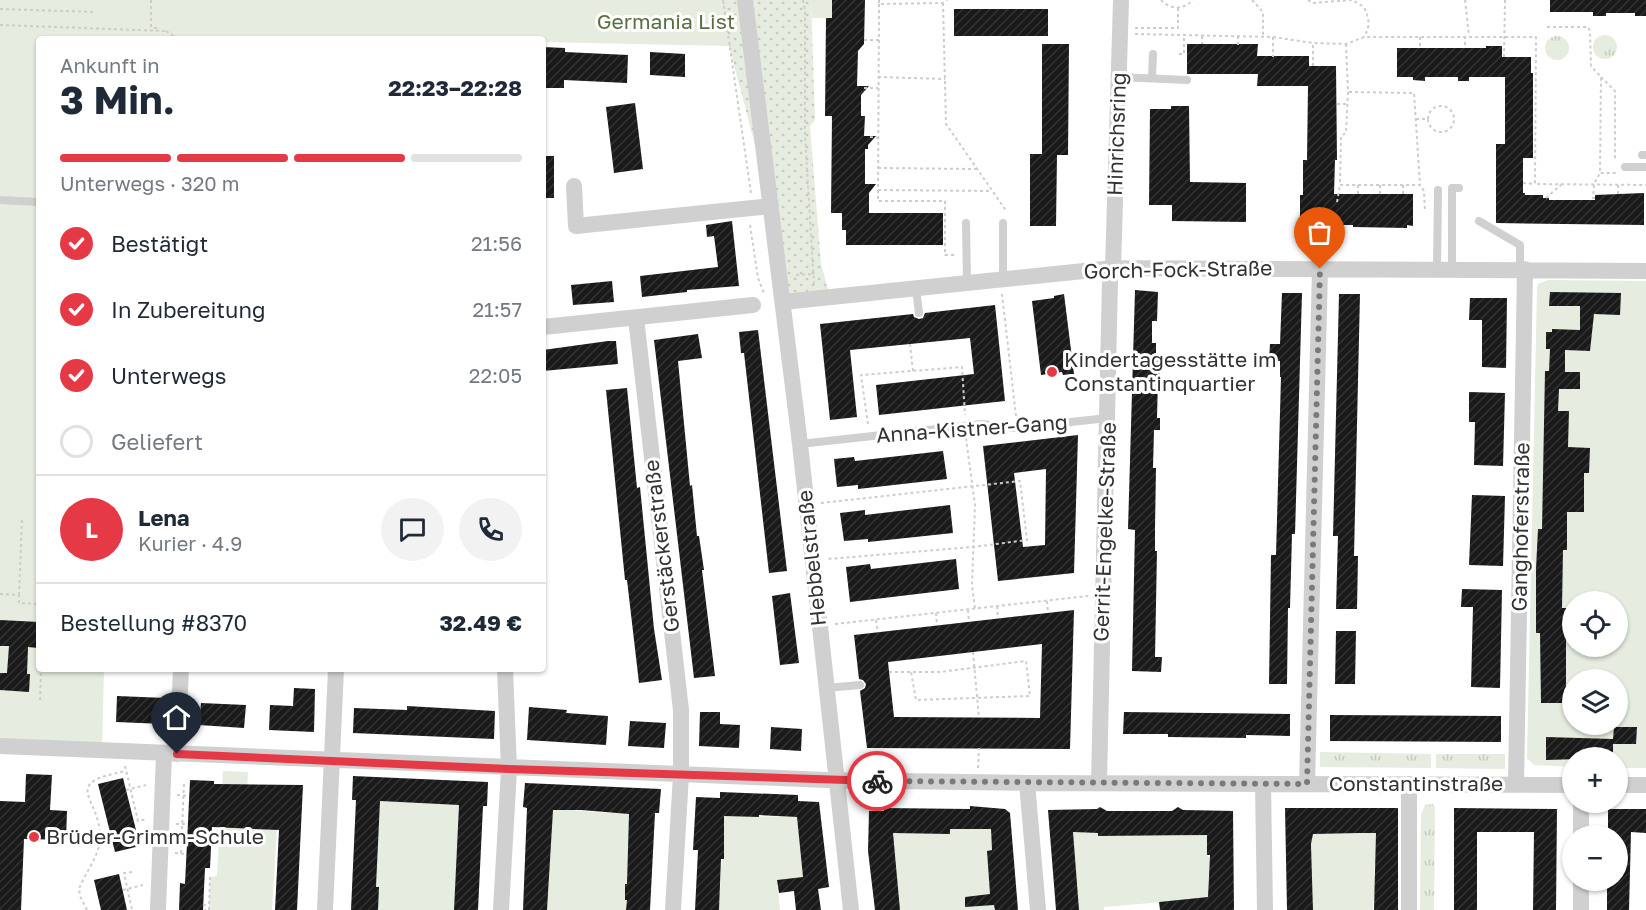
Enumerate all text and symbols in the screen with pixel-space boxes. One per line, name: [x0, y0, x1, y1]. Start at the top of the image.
park label: Germania List: [597, 8, 735, 34]
text: Ankunft in: [60, 53, 160, 77]
street label: Hinrichsring: [1101, 72, 1131, 196]
text: 22:23–22:28: [388, 74, 522, 101]
text: 3 Min.: [60, 76, 175, 123]
text: Unterwegs · 320 m: [60, 171, 239, 195]
pin: [1294, 207, 1345, 269]
icon: bag: [1303, 216, 1336, 249]
icon: check: [60, 227, 93, 260]
text: Bestätigt: [111, 230, 208, 257]
text: 21:56: [471, 231, 522, 255]
street label: Gorch-Fock-Straße: [1083, 254, 1273, 284]
icon: check: [60, 293, 93, 326]
text: In Zubereitung: [111, 296, 266, 323]
text: 21:57: [473, 297, 522, 321]
place label: Kindertagesstätte im Constantinquartier: [1064, 346, 1277, 396]
icon: check: [60, 359, 93, 392]
text: Unterwegs: [111, 362, 227, 389]
text: 22:05: [469, 363, 522, 387]
marker: Kindertagesstätte im Constantinquartier: [1045, 365, 1059, 379]
street label: Anna-Kistner-Gang: [875, 408, 1069, 448]
street label: Gerrit-Engelke-Straße: [1087, 422, 1121, 642]
text: Geliefert: [111, 428, 203, 455]
street label: Ganghoferstraße: [1506, 442, 1534, 612]
street label: Gerstäckerstraße: [638, 458, 684, 634]
street label: Hebbelstraße: [791, 489, 831, 627]
button: chat: [381, 498, 444, 561]
button: phone: [459, 498, 522, 561]
text: Lena: [138, 504, 190, 531]
text: L: [85, 516, 98, 543]
text: Kurier · 4.9: [138, 531, 242, 555]
map controls: [1562, 591, 1628, 891]
button: locate: [1562, 591, 1628, 657]
text: Bestellung #8370: [60, 609, 247, 636]
text: 32.49 €: [439, 609, 522, 636]
button: layers: [1562, 669, 1628, 735]
pin: [151, 692, 202, 754]
icon: home: [160, 701, 193, 734]
button: +: [1562, 747, 1628, 813]
courier: [847, 751, 907, 811]
icon: bike: [861, 765, 894, 798]
street label: Constantinstraße: [1329, 770, 1503, 796]
place label: Brüder-Grimm-Schule: [46, 823, 264, 849]
button: −: [1562, 825, 1628, 891]
marker: Brüder-Grimm-Schule: [27, 830, 41, 844]

